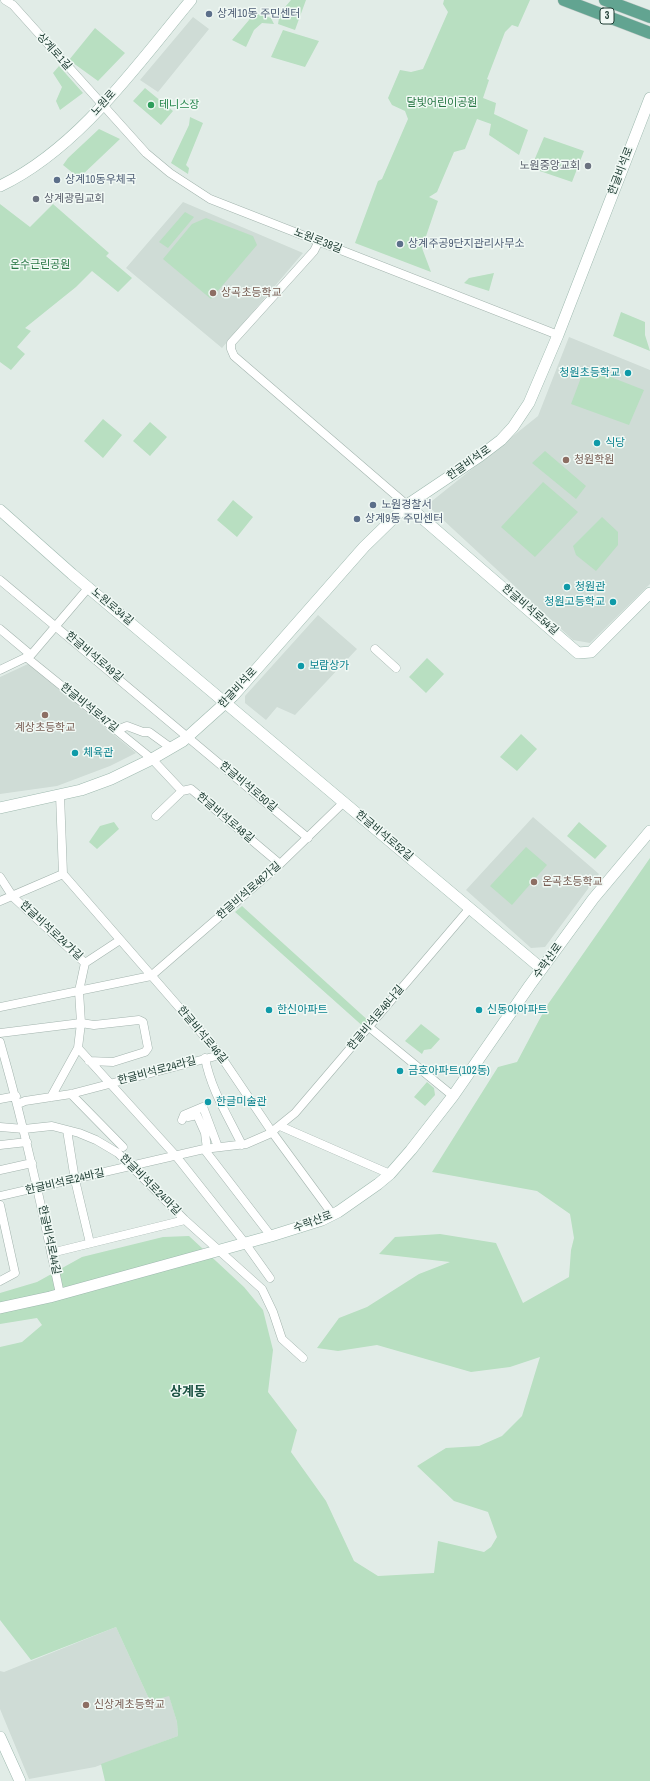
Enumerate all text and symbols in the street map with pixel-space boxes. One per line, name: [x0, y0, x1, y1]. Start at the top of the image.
place label: 상계10동 주민센터: [217, 7, 300, 21]
road number: 3: [600, 8, 614, 24]
marker: 상계10동 주민센터: [204, 9, 214, 19]
street label: 상계로1길: [34, 31, 74, 73]
street label: 노원로: [89, 87, 119, 119]
park label: 달빛어린이공원: [407, 96, 477, 110]
place label: 테니스장: [159, 98, 199, 112]
marker: 테니스장: [146, 100, 156, 110]
street label: 한글비석로: [606, 145, 636, 197]
place label: 노원중앙교회: [519, 159, 580, 173]
marker: 노원중앙교회: [583, 161, 593, 171]
place label: 상계10동우체국: [65, 173, 136, 187]
marker: 상계10동우체국: [52, 175, 62, 185]
place label: 상계광림교회: [44, 192, 105, 206]
marker: 상계광림교회: [31, 194, 41, 204]
street label: 노원로38길: [292, 226, 344, 256]
place label: 상계주공9단지관리사무소: [408, 237, 524, 251]
marker: 상계주공9단지관리사무소: [395, 239, 405, 249]
park label: 온수근린공원: [10, 258, 70, 272]
place label: 상곡초등학교: [221, 286, 282, 300]
marker: 상곡초등학교: [208, 288, 218, 298]
place label: 청원초등학교: [559, 366, 620, 380]
marker: 청원초등학교: [623, 368, 633, 378]
place label: 식당: [605, 436, 625, 450]
marker: 식당: [592, 438, 602, 448]
street label: 한글비석로: [444, 443, 494, 483]
place label: 청원학원: [574, 453, 614, 467]
marker: 청원학원: [561, 455, 571, 465]
place label: 노원경찰서: [381, 498, 432, 512]
marker: 노원경찰서: [368, 500, 378, 510]
place label: 상계9동 주민센터: [365, 512, 443, 526]
marker: 상계9동 주민센터: [352, 514, 362, 524]
place label: 청원관: [575, 580, 605, 594]
street label: 한글비석로54길: [499, 582, 561, 638]
marker: 청원관: [562, 582, 572, 592]
street label: 노원로34길: [88, 586, 136, 628]
place label: 청원고등학교: [544, 595, 605, 609]
marker: 청원고등학교: [608, 597, 618, 607]
street label: 한글비석로49길: [63, 629, 125, 685]
place label: 보람상가: [309, 659, 349, 673]
marker: 보람상가: [296, 661, 306, 671]
street label: 한글비석로: [216, 665, 260, 711]
street label: 한글비석로47길: [57, 681, 121, 735]
marker: 계상초등학교: [40, 710, 50, 720]
place label: 계상초등학교: [15, 721, 75, 735]
place label: 체육관: [83, 746, 113, 760]
marker: 체육관: [70, 748, 80, 758]
street label: 한글비석로50길: [217, 759, 279, 815]
street label: 한글비석로48길: [194, 790, 256, 846]
street label: 한글비석로52길: [353, 808, 415, 864]
street label: 한글비석로46가길: [214, 859, 284, 923]
place label: 온곡초등학교: [542, 875, 603, 889]
marker: 온곡초등학교: [529, 877, 539, 887]
street label: 한글비석로24가길: [17, 899, 85, 963]
street label: 수락산로: [531, 941, 565, 981]
street label: 한글비석로46나길: [345, 983, 407, 1053]
place label: 한신아파트: [277, 1003, 328, 1017]
place label: 신동아아파트: [487, 1003, 548, 1017]
street label: 한글비석로46길: [174, 1004, 230, 1066]
marker: 한신아파트: [264, 1005, 274, 1015]
marker: 신동아아파트: [474, 1005, 484, 1015]
street label: 한글비석로24라길: [116, 1054, 198, 1088]
place label: 금호아파트(102동): [408, 1064, 490, 1078]
marker: 금호아파트(102동): [395, 1066, 405, 1076]
place label: 한글미술관: [216, 1095, 267, 1109]
marker: 한글미술관: [203, 1097, 213, 1107]
street label: 한글비석로24마길: [117, 1152, 183, 1218]
street label: 한글비석로24바길: [24, 1166, 106, 1198]
street label: 한글비석로44길: [35, 1204, 63, 1276]
street label: 수락산로: [292, 1209, 334, 1235]
district label: 상계동: [170, 1385, 206, 1401]
place label: 신상계초등학교: [94, 1698, 165, 1712]
marker: 신상계초등학교: [81, 1700, 91, 1710]

